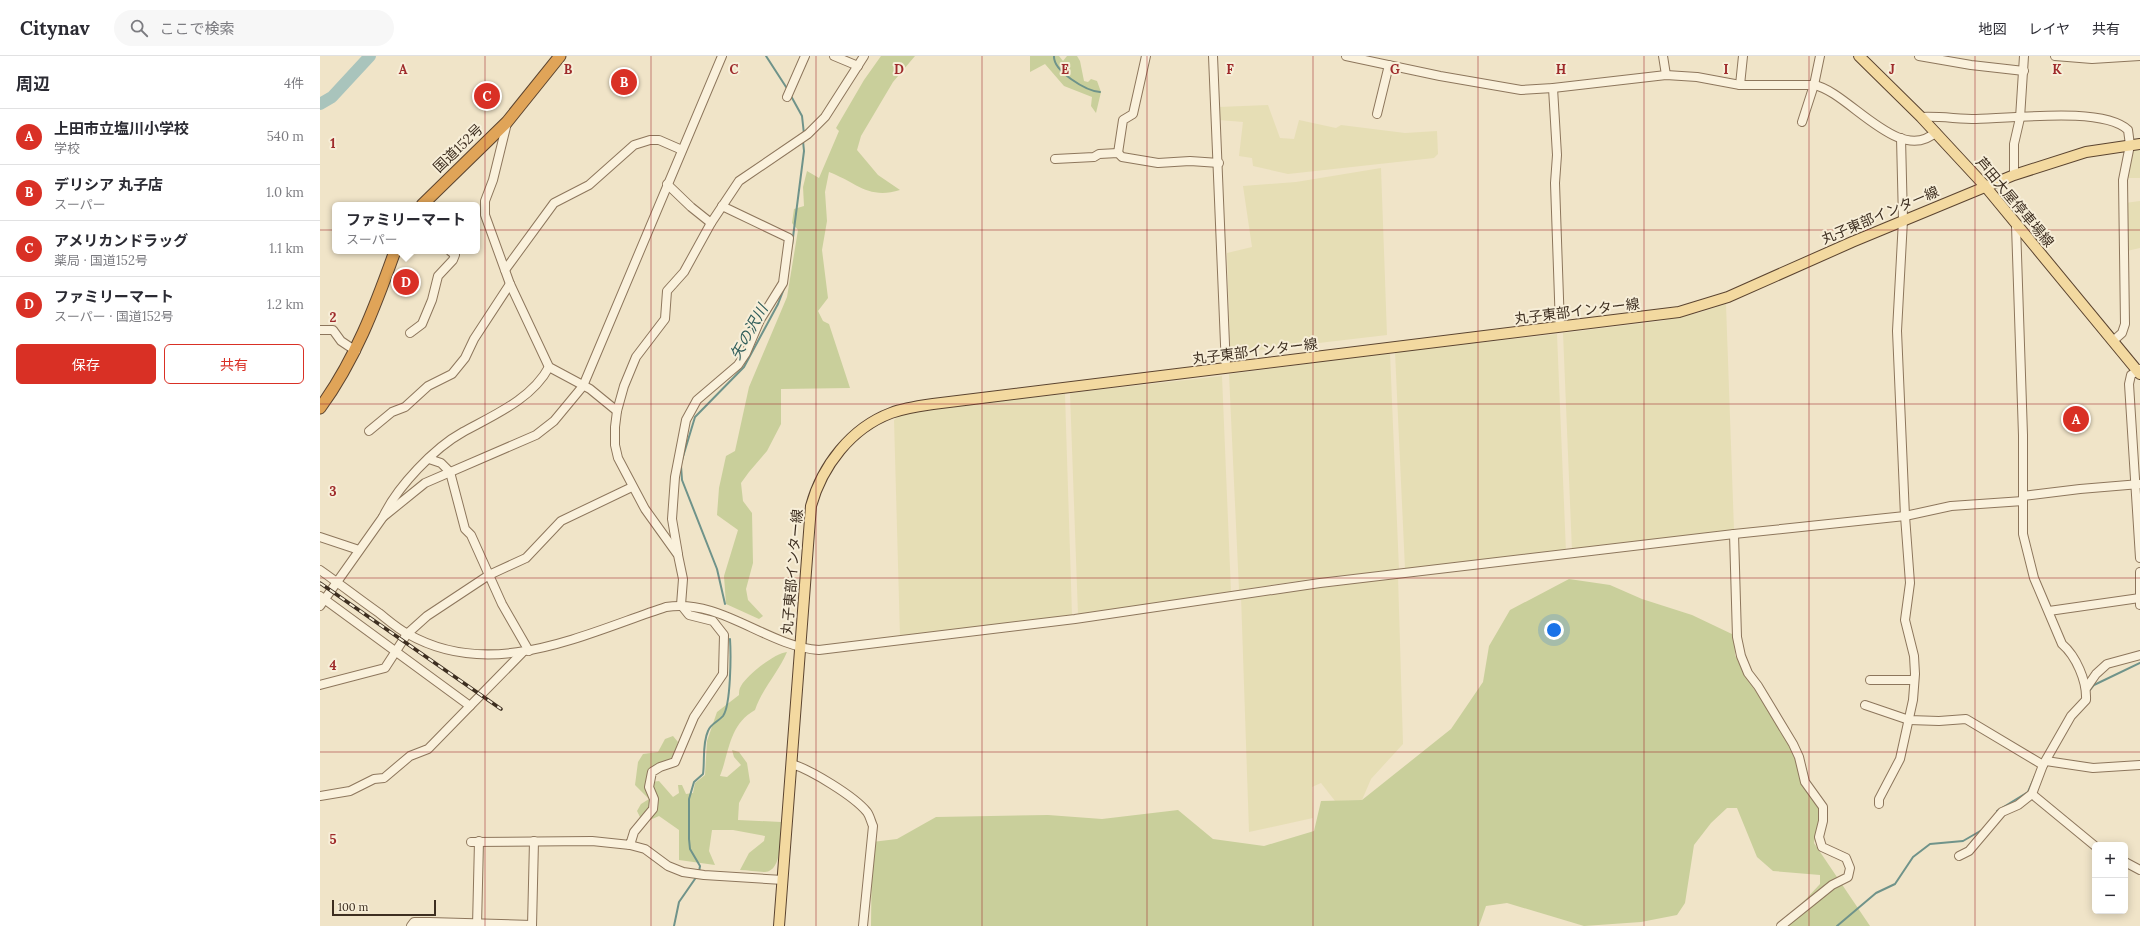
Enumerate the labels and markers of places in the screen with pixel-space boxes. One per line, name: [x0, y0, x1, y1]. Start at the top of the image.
pin: B: [611, 67, 637, 97]
pin: C: [474, 81, 500, 111]
pin: D: [393, 267, 419, 297]
pin: A: [2063, 404, 2089, 434]

